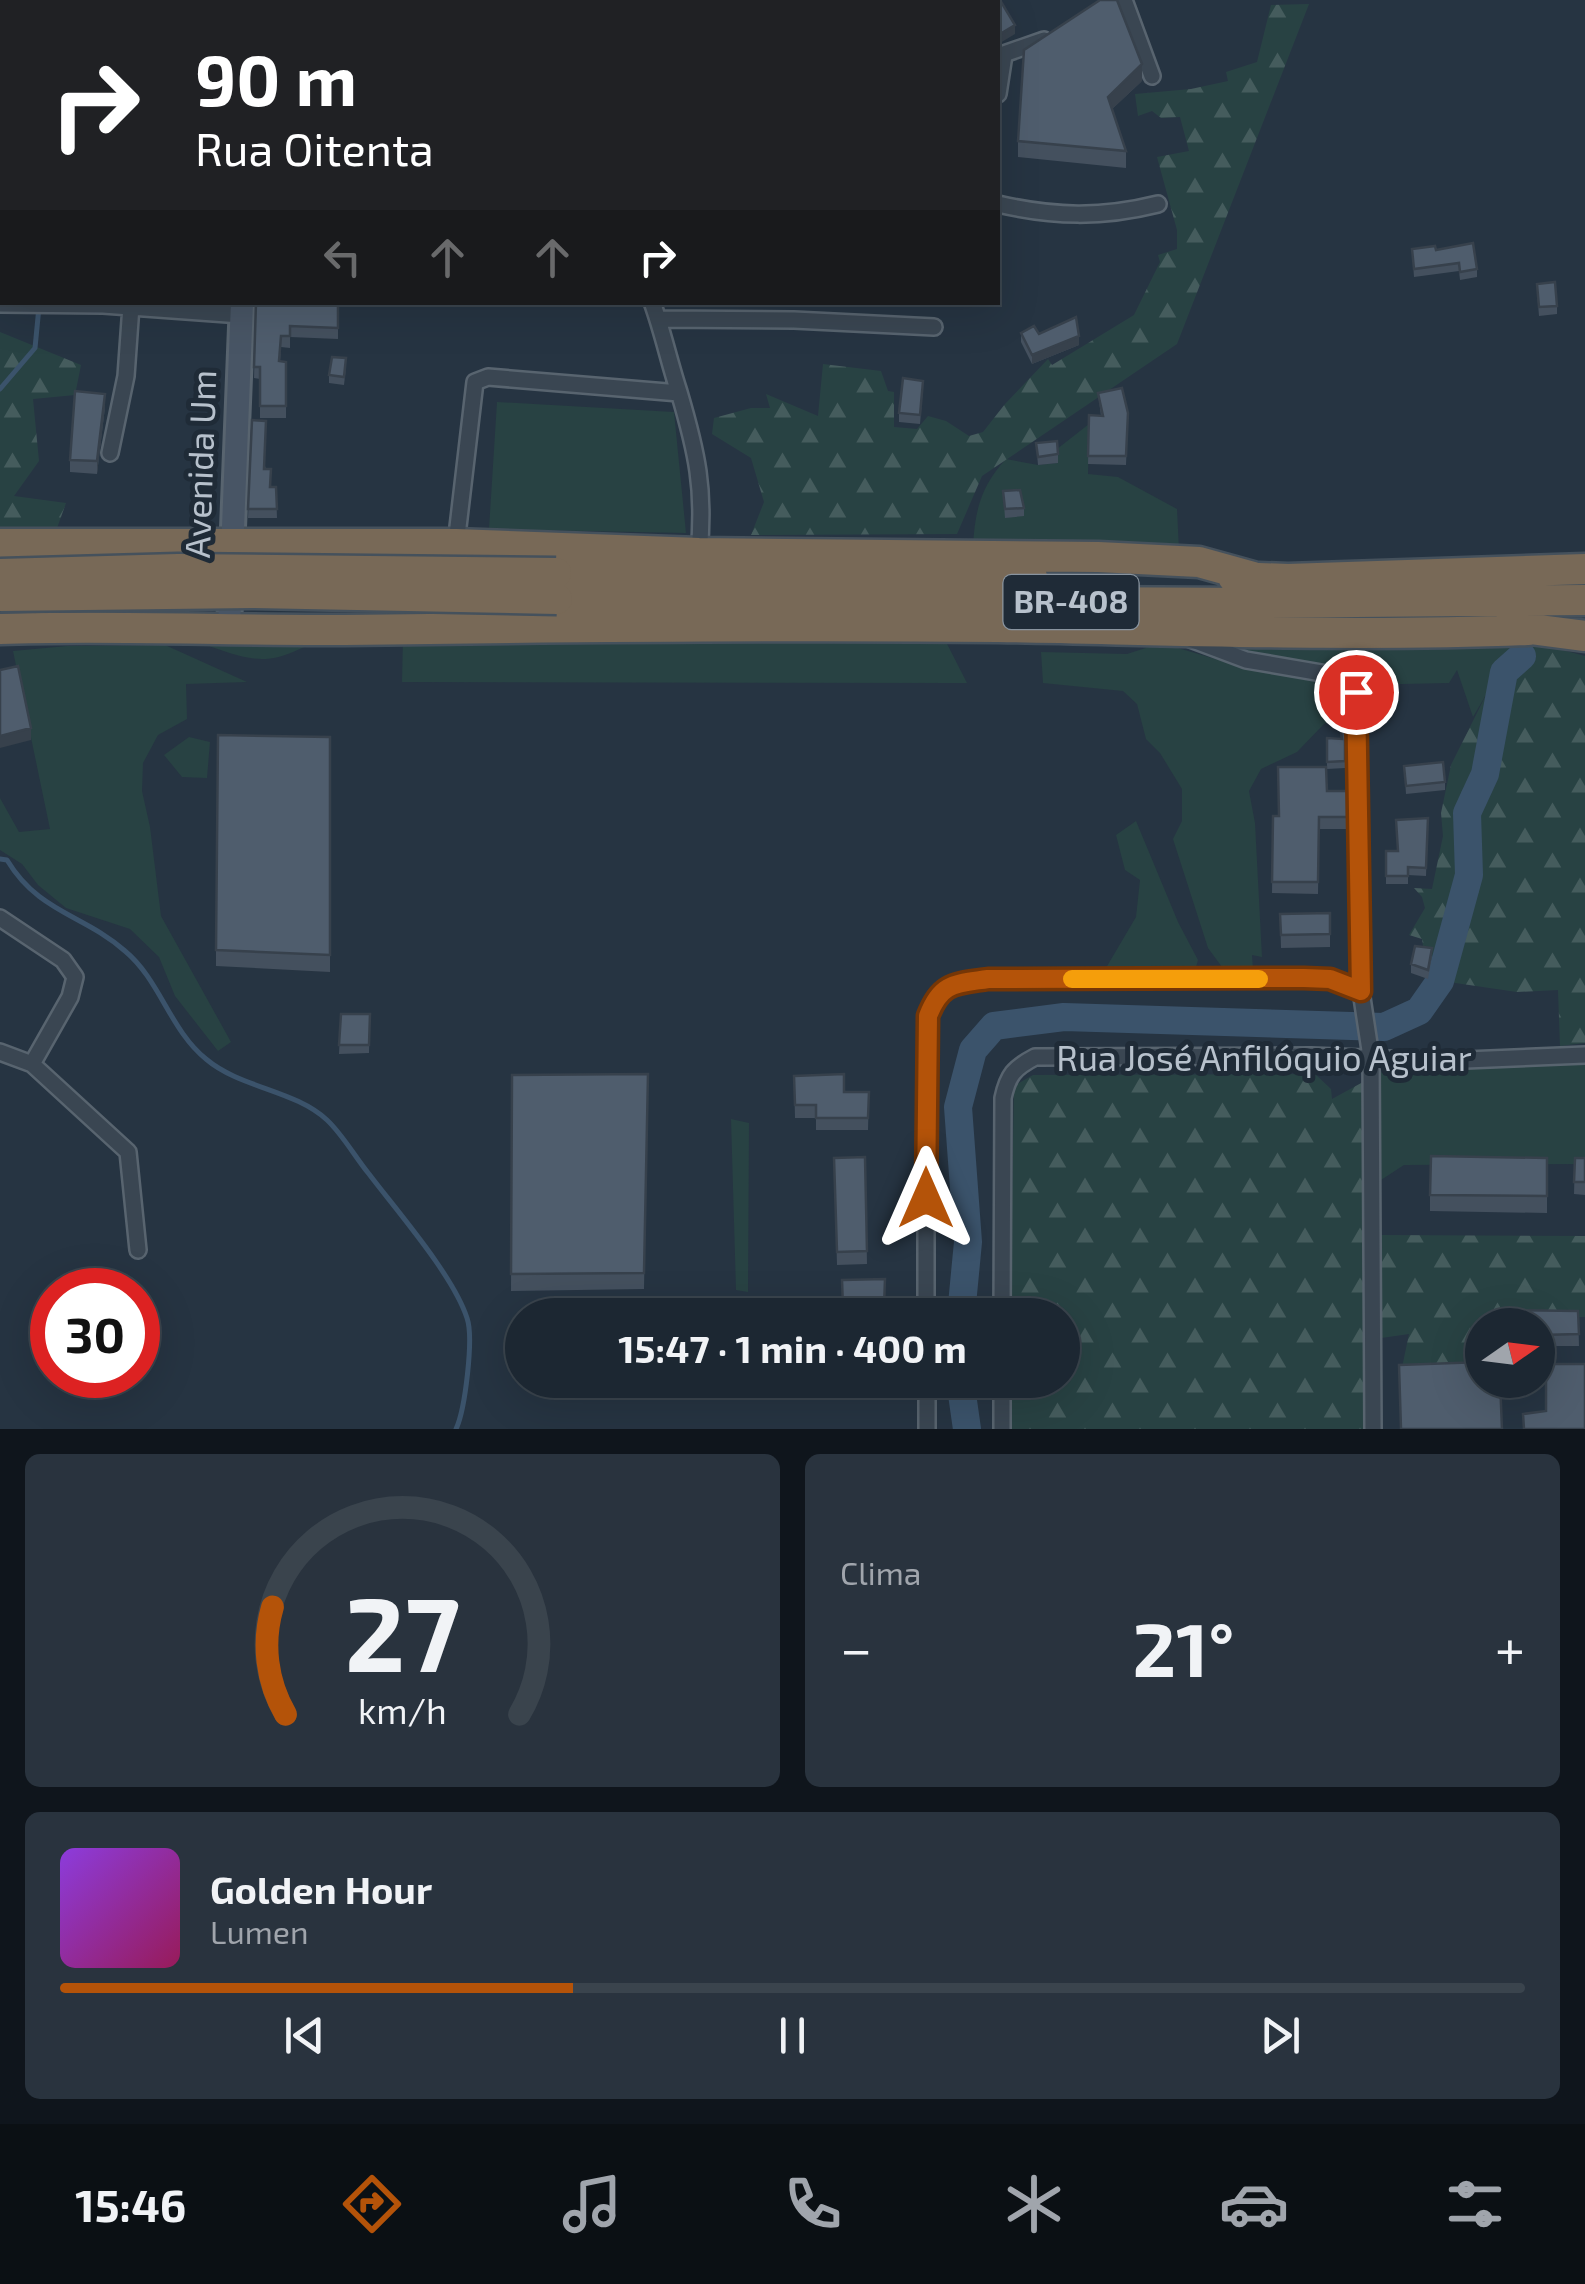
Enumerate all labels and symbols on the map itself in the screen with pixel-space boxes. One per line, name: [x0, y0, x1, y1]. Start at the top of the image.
street label: Avenida Um: [175, 369, 223, 559]
road number: BR-408: [1004, 575, 1138, 629]
pin: [1314, 650, 1399, 735]
street label: Rua José Anfilóquio Aguiar: [1056, 1036, 1472, 1078]
position arrow: [874, 1146, 978, 1250]
speed limit sign: 30: [30, 1268, 160, 1398]
north arrow: [1465, 1308, 1555, 1398]

